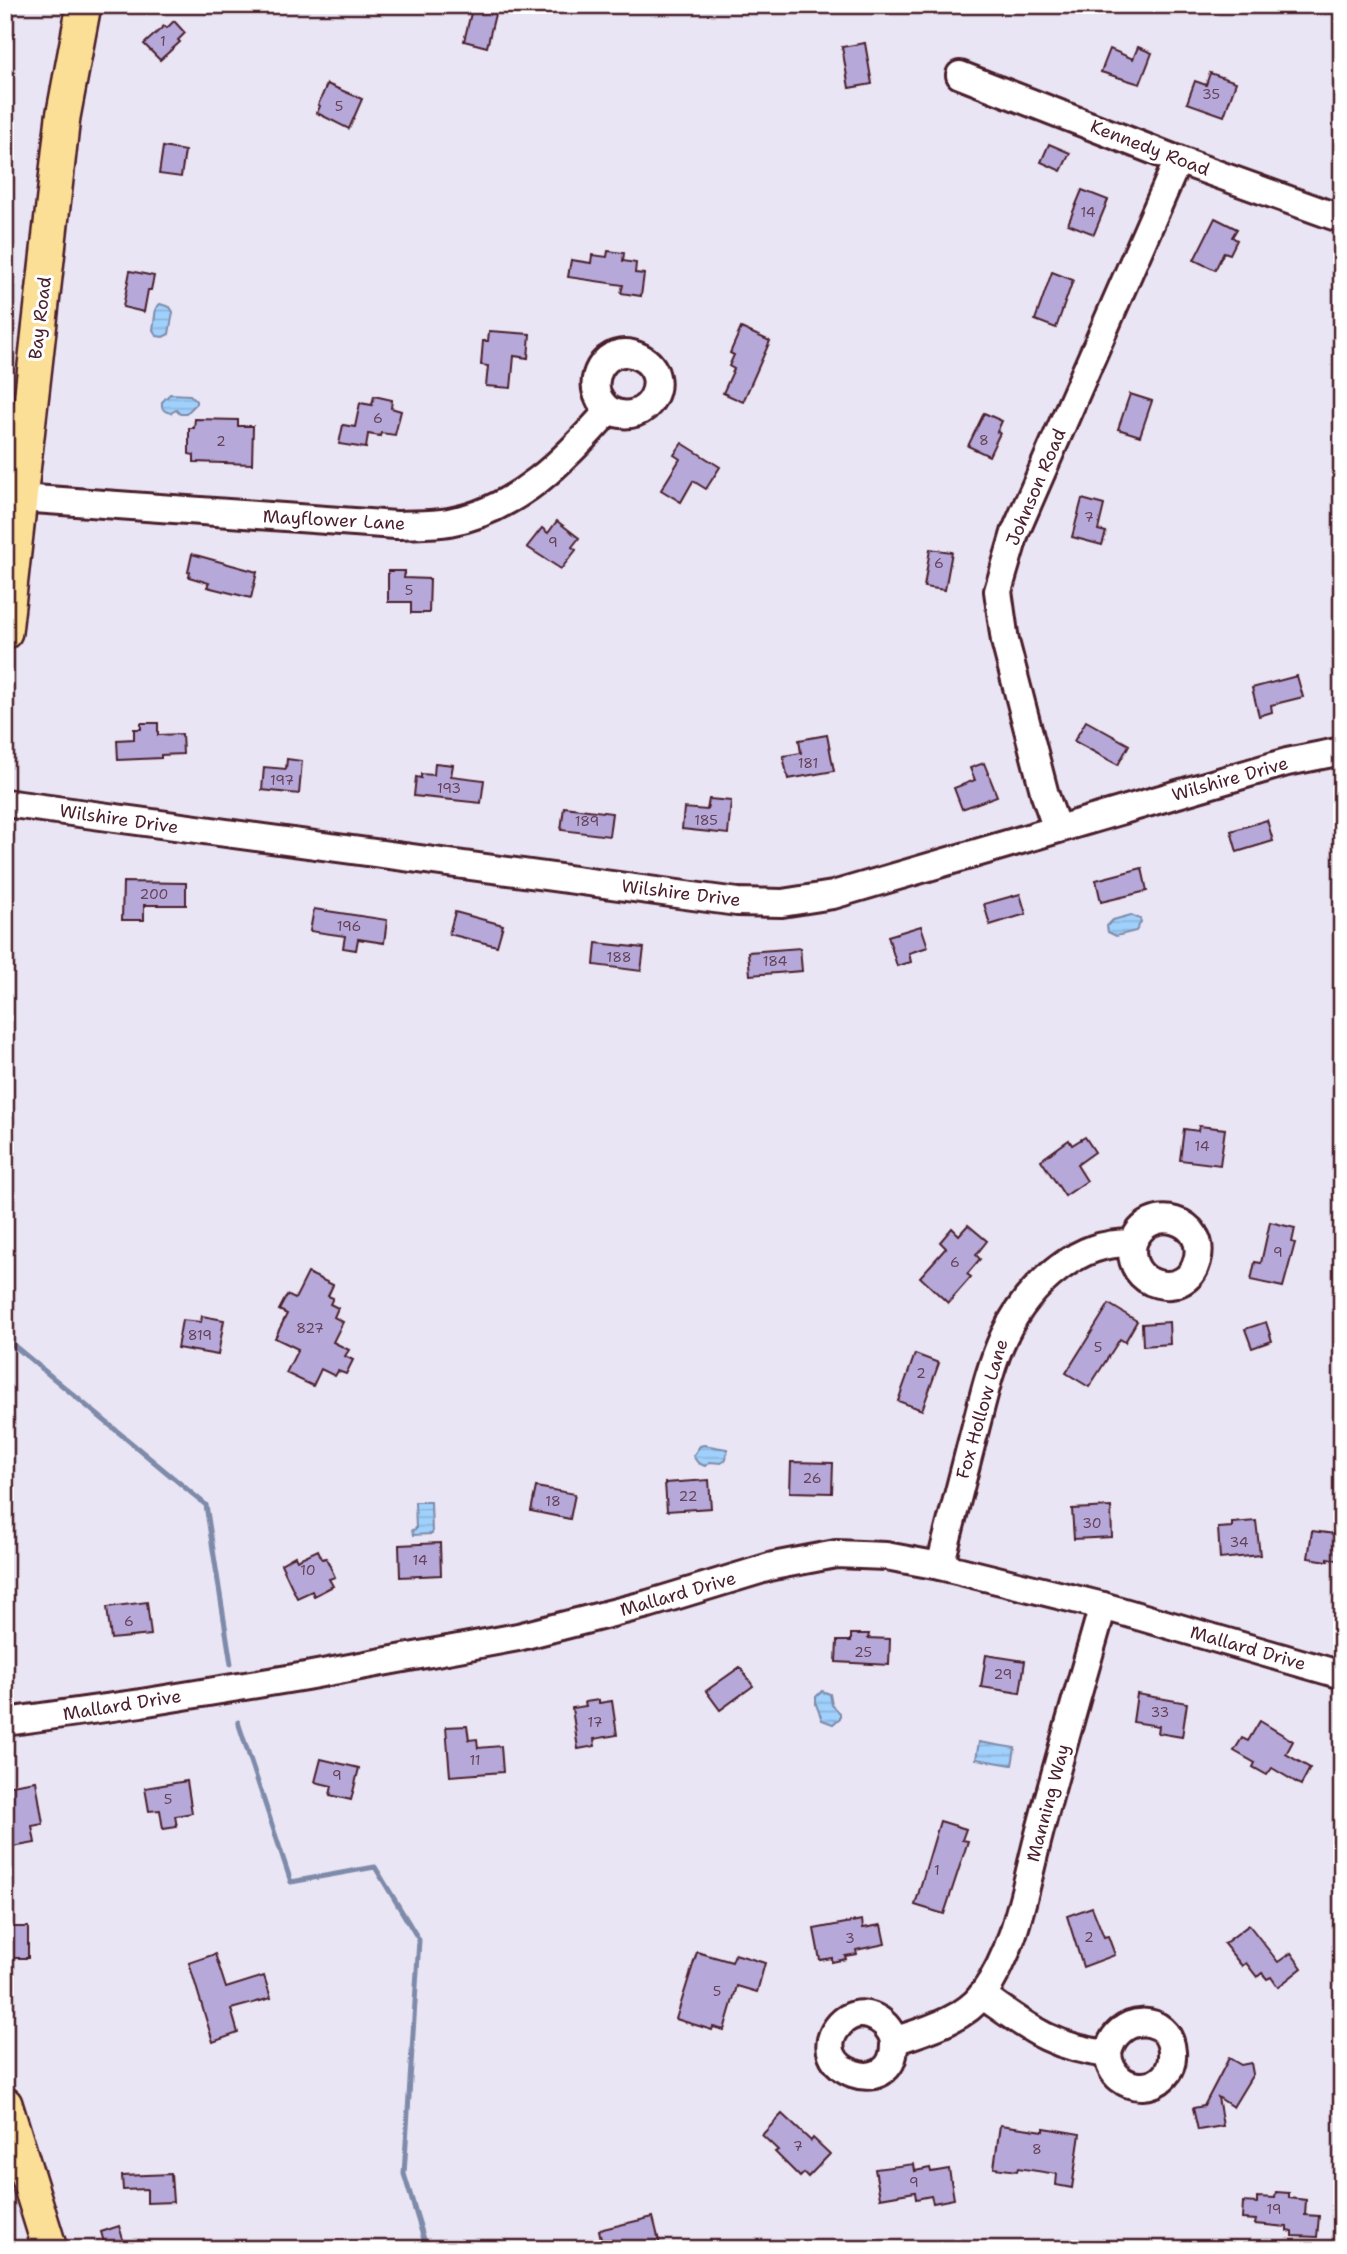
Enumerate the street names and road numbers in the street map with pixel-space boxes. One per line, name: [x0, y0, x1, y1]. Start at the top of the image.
street label: Kennedy Road: [1087, 114, 1213, 182]
street label: Bay Road: [23, 275, 57, 361]
street label: Johnson Road: [1000, 425, 1072, 549]
street label: Mayflower Lane: [262, 504, 406, 536]
street label: Wilshire Drive: [1169, 751, 1291, 807]
street label: Wilshire Drive: [58, 799, 180, 839]
street label: Wilshire Drive: [620, 874, 742, 912]
street label: Fox Hollow Lane: [951, 1336, 1013, 1482]
street label: Mallard Drive: [617, 1566, 739, 1622]
street label: Mallard Drive: [1187, 1620, 1309, 1676]
street label: Mallard Drive: [61, 1684, 183, 1726]
street label: Manning Way: [1021, 1741, 1075, 1865]

